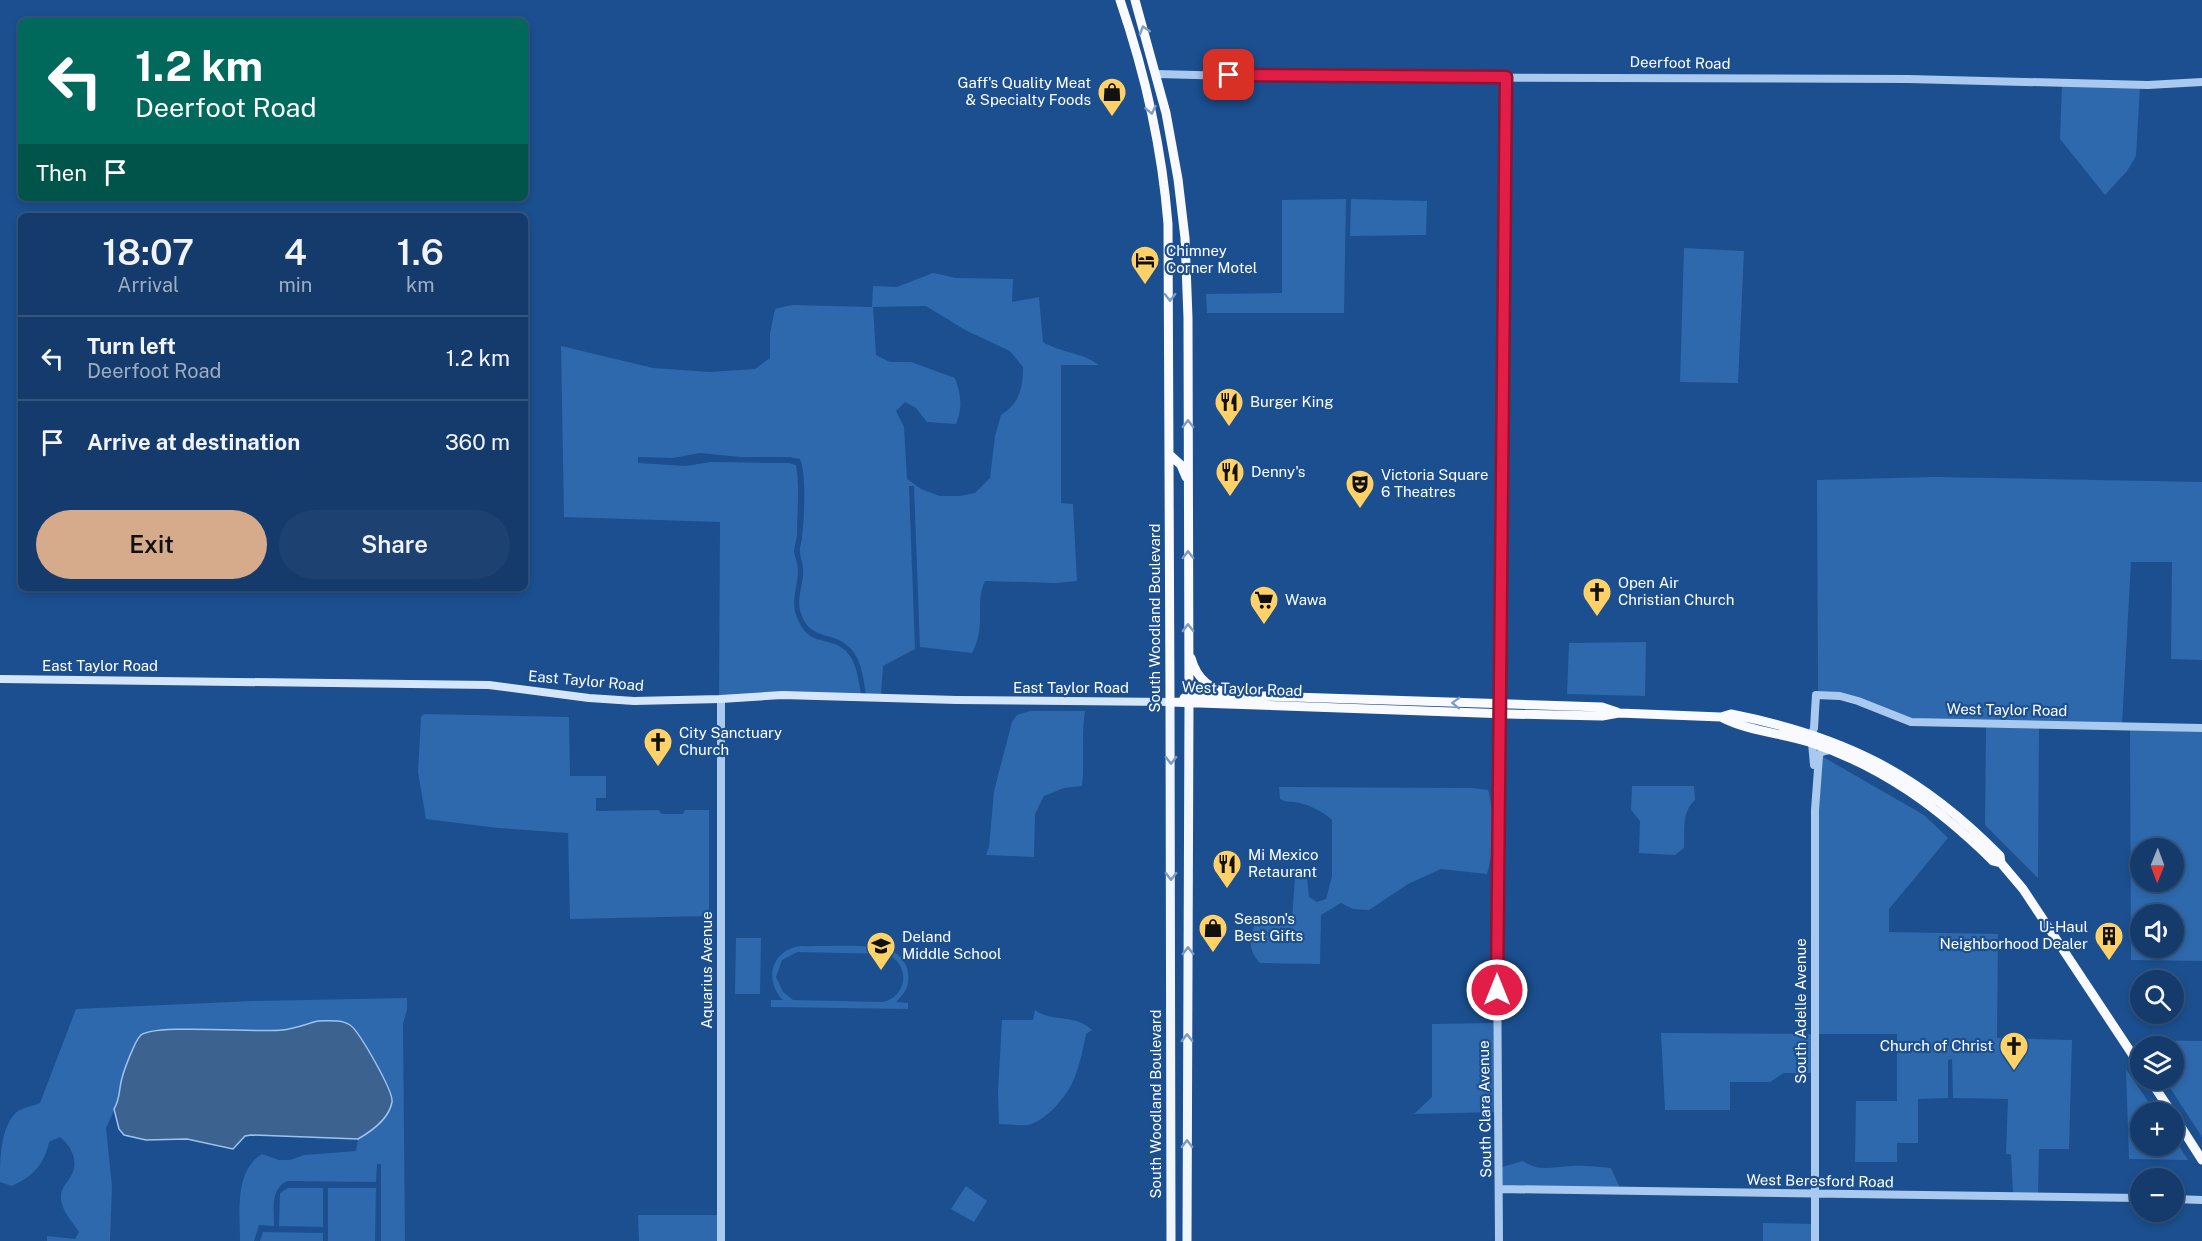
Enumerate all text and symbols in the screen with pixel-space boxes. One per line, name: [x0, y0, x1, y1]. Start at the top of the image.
one-way arrow: [1139, 25, 1151, 35]
text: 1.2 km: [135, 41, 263, 90]
icon: left: [36, 42, 114, 120]
pin: [1203, 49, 1254, 100]
street label: Deerfoot Road: [1629, 53, 1731, 72]
icon: arrive: [1212, 58, 1245, 91]
place label: Gaff's Quality Meat & Specialty Foods: [957, 74, 1091, 108]
shop icon: Gaff's Quality Meat & Specialty Foods: [1096, 76, 1128, 118]
text: Deerfoot Road: [135, 91, 317, 123]
one-way arrow: [1144, 105, 1157, 115]
icon: arrive: [99, 156, 132, 189]
text: Then: [36, 160, 87, 186]
text: 18:07: [102, 231, 194, 273]
text: 4: [284, 231, 307, 273]
text: 1.6: [397, 231, 444, 273]
place label: Chimney Corner Motel: [1166, 242, 1257, 276]
hotel icon: Chimney Corner Motel: [1129, 244, 1161, 286]
text: Arrival: [117, 273, 179, 297]
text: min: [278, 273, 312, 297]
text: km: [406, 273, 434, 297]
one-way arrow: [1164, 293, 1176, 302]
text: Turn left: [87, 333, 176, 359]
icon: left: [36, 342, 69, 375]
text: 1.2 km: [446, 345, 510, 371]
text: Deerfoot Road: [87, 359, 221, 383]
restaurant icon: Burger King: [1213, 386, 1245, 428]
place label: Burger King: [1250, 393, 1334, 410]
one-way arrow: [1182, 420, 1194, 429]
icon: arrive: [36, 426, 69, 459]
text: Arrive at destination: [87, 429, 300, 455]
text: 360 m: [445, 429, 510, 455]
restaurant icon: Denny's: [1214, 456, 1246, 498]
place label: Denny's: [1251, 463, 1305, 480]
place label: Victoria Square 6 Theatres: [1381, 466, 1488, 500]
theatre icon: Victoria Square 6 Theatres: [1344, 468, 1376, 510]
button: Exit: [36, 510, 267, 579]
button: Share: [279, 510, 510, 579]
street label: South Woodland Boulevard: [1146, 524, 1163, 712]
one-way arrow: [1182, 551, 1194, 560]
place label: Open Air Christian Church: [1618, 574, 1734, 608]
church icon: Open Air Christian Church: [1581, 576, 1613, 618]
supermarket icon: Wawa: [1248, 584, 1280, 626]
place label: Wawa: [1285, 591, 1327, 608]
one-way arrow: [1182, 623, 1195, 632]
street label: East Taylor Road: [42, 657, 158, 674]
street label: East Taylor Road: [527, 667, 645, 694]
street label: West Taylor Road: [1181, 678, 1303, 699]
street label: East Taylor Road: [1013, 679, 1129, 696]
one-way arrow: [1452, 696, 1461, 709]
street label: West Taylor Road: [1946, 700, 2068, 719]
place label: City Sanctuary Church: [679, 724, 782, 758]
church icon: City Sanctuary Church: [642, 726, 674, 768]
one-way arrow: [1165, 756, 1177, 765]
north arrow: [2130, 838, 2184, 892]
map controls: [2130, 838, 2184, 1222]
place label: Mi Mexico Retaurant: [1248, 846, 1319, 880]
restaurant icon: Mi Mexico Retaurant: [1211, 848, 1243, 890]
one-way arrow: [1165, 872, 1177, 881]
button: sound: [2130, 904, 2184, 958]
place label: Season's Best Gifts: [1234, 910, 1303, 944]
street label: Aquarius Avenue: [698, 911, 715, 1029]
shop icon: Season's Best Gifts: [1197, 912, 1229, 954]
place label: U-Haul Neighborhood Dealer: [1939, 918, 2088, 952]
building icon: U-Haul Neighborhood Dealer: [2093, 920, 2125, 962]
place label: Deland Middle School: [902, 928, 1001, 962]
school or university icon: Deland Middle School: [865, 930, 897, 972]
street label: South Adelle Avenue: [1792, 938, 1809, 1084]
one-way arrow: [1181, 947, 1194, 956]
position arrow: [1465, 958, 1529, 1022]
button: search: [2130, 970, 2184, 1024]
street label: South Woodland Boulevard: [1147, 1010, 1164, 1198]
church icon: Church of Christ: [1998, 1030, 2030, 1072]
one-way arrow: [1181, 1033, 1193, 1042]
button: layers: [2130, 1036, 2184, 1090]
place label: Church of Christ: [1880, 1037, 1993, 1054]
street label: South Clara Avenue: [1475, 1040, 1494, 1178]
button: +: [2130, 1102, 2184, 1156]
one-way arrow: [1181, 1139, 1193, 1148]
button: −: [2130, 1168, 2184, 1222]
street label: West Beresford Road: [1746, 1171, 1894, 1190]

